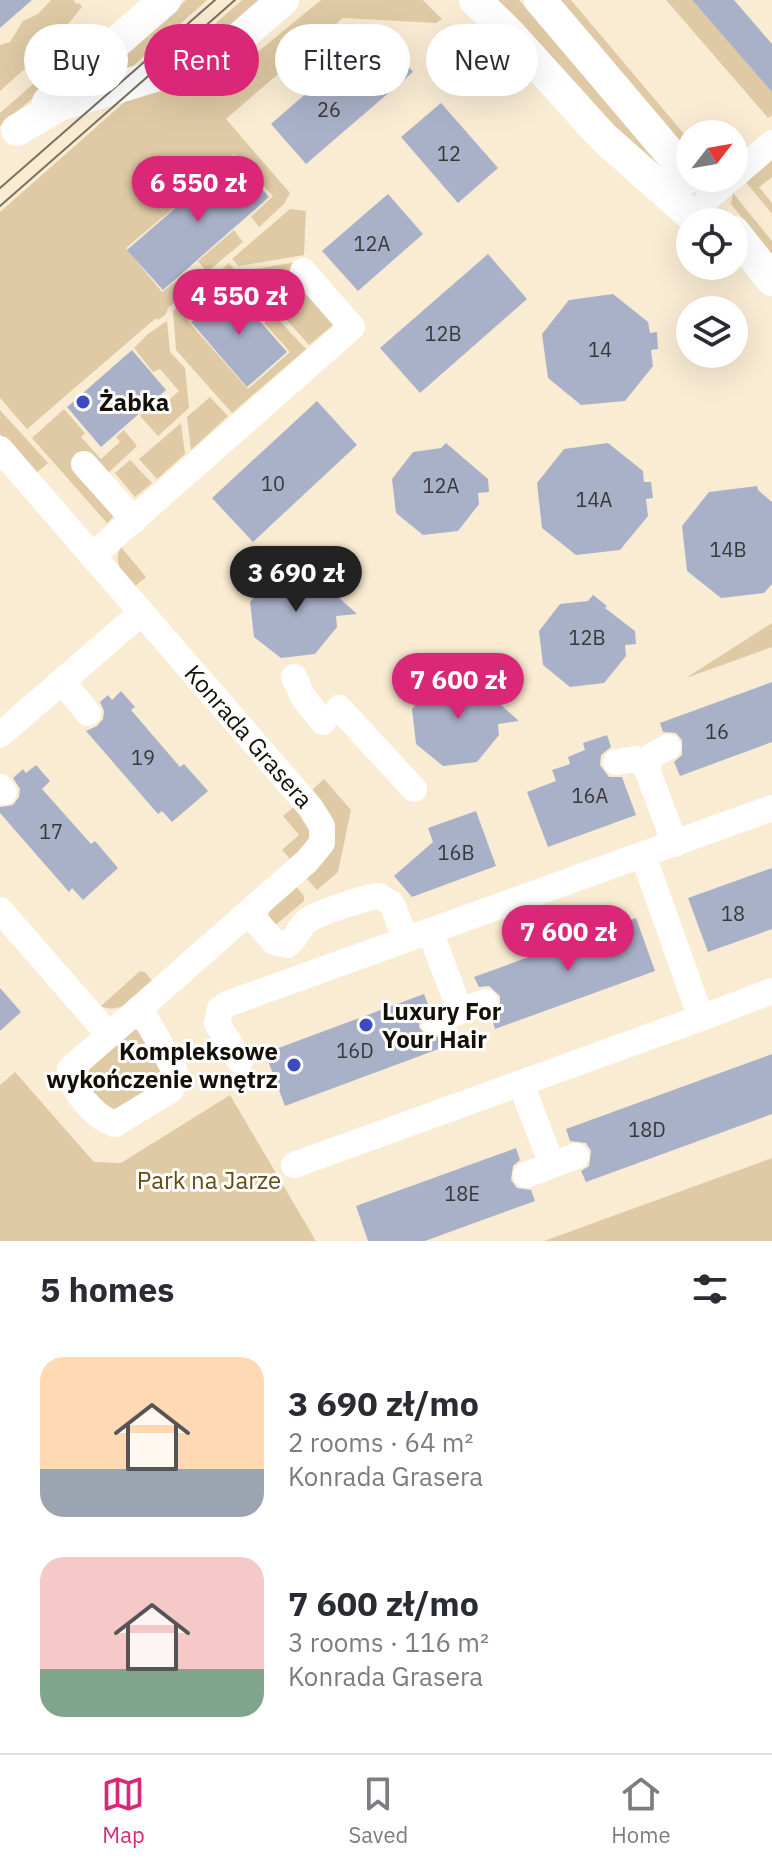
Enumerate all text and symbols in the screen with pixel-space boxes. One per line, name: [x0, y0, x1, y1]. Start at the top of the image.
chip: Buy: [24, 24, 128, 96]
chip: Rent: [144, 24, 259, 96]
chip: Filters: [275, 24, 410, 96]
chip: New: [426, 24, 538, 96]
house number: 26: [317, 96, 341, 123]
north arrow: [676, 120, 748, 192]
map controls: [676, 120, 748, 368]
house number: 12: [437, 140, 461, 167]
pin: 6 550 zł: [115, 156, 281, 224]
text: 6 550 zł: [150, 165, 246, 199]
button: locate: [676, 208, 748, 280]
house number: 12A: [354, 230, 391, 257]
pin: 4 550 zł: [156, 269, 322, 337]
text: 4 550 zł: [191, 278, 287, 312]
button: layers: [676, 296, 748, 368]
house number: 12B: [424, 320, 462, 347]
house number: 14: [588, 336, 612, 363]
place label: Żabka: [99, 386, 169, 418]
marker: Żabka: [74, 393, 92, 411]
house number: 10: [261, 470, 285, 497]
house number: 12A: [423, 472, 460, 499]
house number: 14A: [576, 486, 613, 513]
house number: 14B: [709, 536, 747, 563]
pin: 3 690 zł: [213, 546, 379, 614]
text: 3 690 zł: [248, 555, 344, 589]
house number: 12B: [568, 624, 606, 651]
pin: 7 600 zł: [375, 653, 541, 721]
street label: Konrada Grasera: [178, 657, 320, 815]
text: 7 600 zł: [410, 662, 506, 696]
house number: 16: [705, 718, 729, 745]
house number: 19: [131, 744, 155, 771]
house number: 16A: [572, 782, 609, 809]
house number: 17: [39, 818, 63, 845]
house number: 16B: [437, 839, 475, 866]
house number: 18: [721, 900, 745, 927]
pin: 7 600 zł: [485, 905, 651, 973]
text: 7 600 zł: [520, 914, 616, 948]
place label: Luxury For Your Hair: [382, 995, 502, 1055]
marker: Luxury For Your Hair: [357, 1016, 375, 1034]
place label: Kompleksowe wykończenie wnętrz: [46, 1035, 278, 1095]
house number: 16D: [336, 1037, 374, 1064]
marker: Kompleksowe wykończenie wnętrz: [285, 1056, 303, 1074]
house number: 18D: [628, 1116, 666, 1143]
park label: Park na Jarze: [137, 1164, 281, 1196]
house number: 18E: [444, 1180, 480, 1207]
text: 5 homes: [40, 1267, 175, 1311]
icon: filters: [688, 1267, 732, 1311]
text: 3 690 zł/mo: [288, 1381, 479, 1425]
icon: home: [104, 1389, 200, 1485]
text: 2 rooms · 64 m²: [288, 1425, 473, 1459]
text: Konrada Grasera: [288, 1459, 483, 1493]
text: 7 600 zł/mo: [288, 1581, 479, 1625]
icon: home: [104, 1589, 200, 1685]
text: 3 rooms · 116 m²: [288, 1625, 489, 1659]
text: Konrada Grasera: [288, 1659, 483, 1693]
tab: Map: [101, 1772, 145, 1849]
tab: Saved: [348, 1772, 408, 1849]
tab: Home: [611, 1772, 670, 1849]

